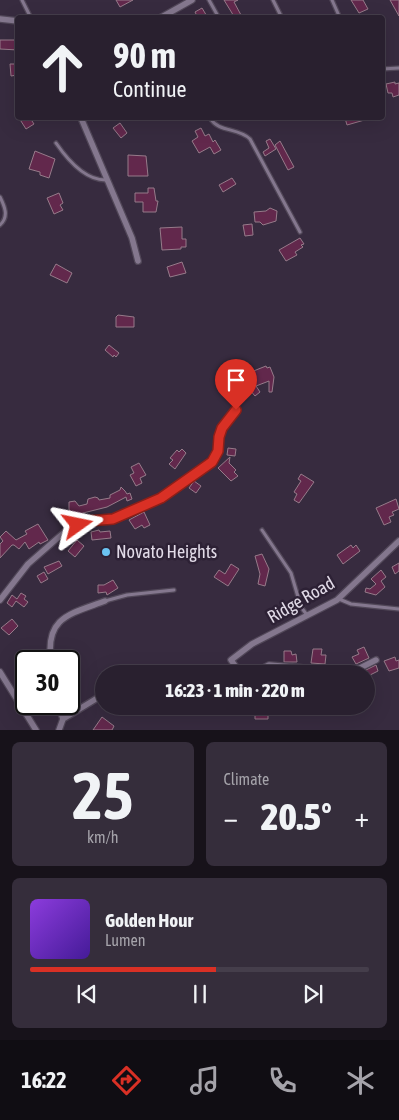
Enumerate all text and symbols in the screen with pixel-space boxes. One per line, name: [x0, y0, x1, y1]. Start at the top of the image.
icon: ahead: [30, 35, 95, 100]
text: 90 m: [113, 35, 176, 75]
text: Continue: [113, 76, 187, 102]
pin: [215, 359, 257, 410]
icon: arrive: [222, 366, 250, 394]
position arrow: [51, 498, 103, 550]
place label: Novato Heights: [116, 541, 217, 562]
marker: Novato Heights: [100, 546, 112, 558]
street label: Ridge Road: [263, 572, 338, 627]
speed limit sign: 30: [15, 650, 80, 715]
text: 16:23 · 1 min · 220 m: [165, 679, 305, 701]
text: 25: [72, 758, 133, 833]
text: Climate: [224, 770, 269, 788]
text: 20.5°: [261, 795, 332, 838]
text: −: [224, 801, 238, 833]
text: +: [354, 801, 369, 833]
text: km/h: [87, 828, 119, 846]
text: Golden Hour: [105, 909, 193, 931]
text: Lumen: [105, 931, 145, 949]
icon: previous: [73, 980, 101, 1008]
icon: pause: [186, 980, 214, 1008]
icon: next: [299, 980, 327, 1008]
icon: directions: [109, 1063, 144, 1098]
icon: music: [187, 1063, 222, 1098]
icon: phone: [265, 1063, 300, 1098]
icon: climate: [343, 1063, 378, 1098]
text: 16:22: [21, 1067, 67, 1093]

